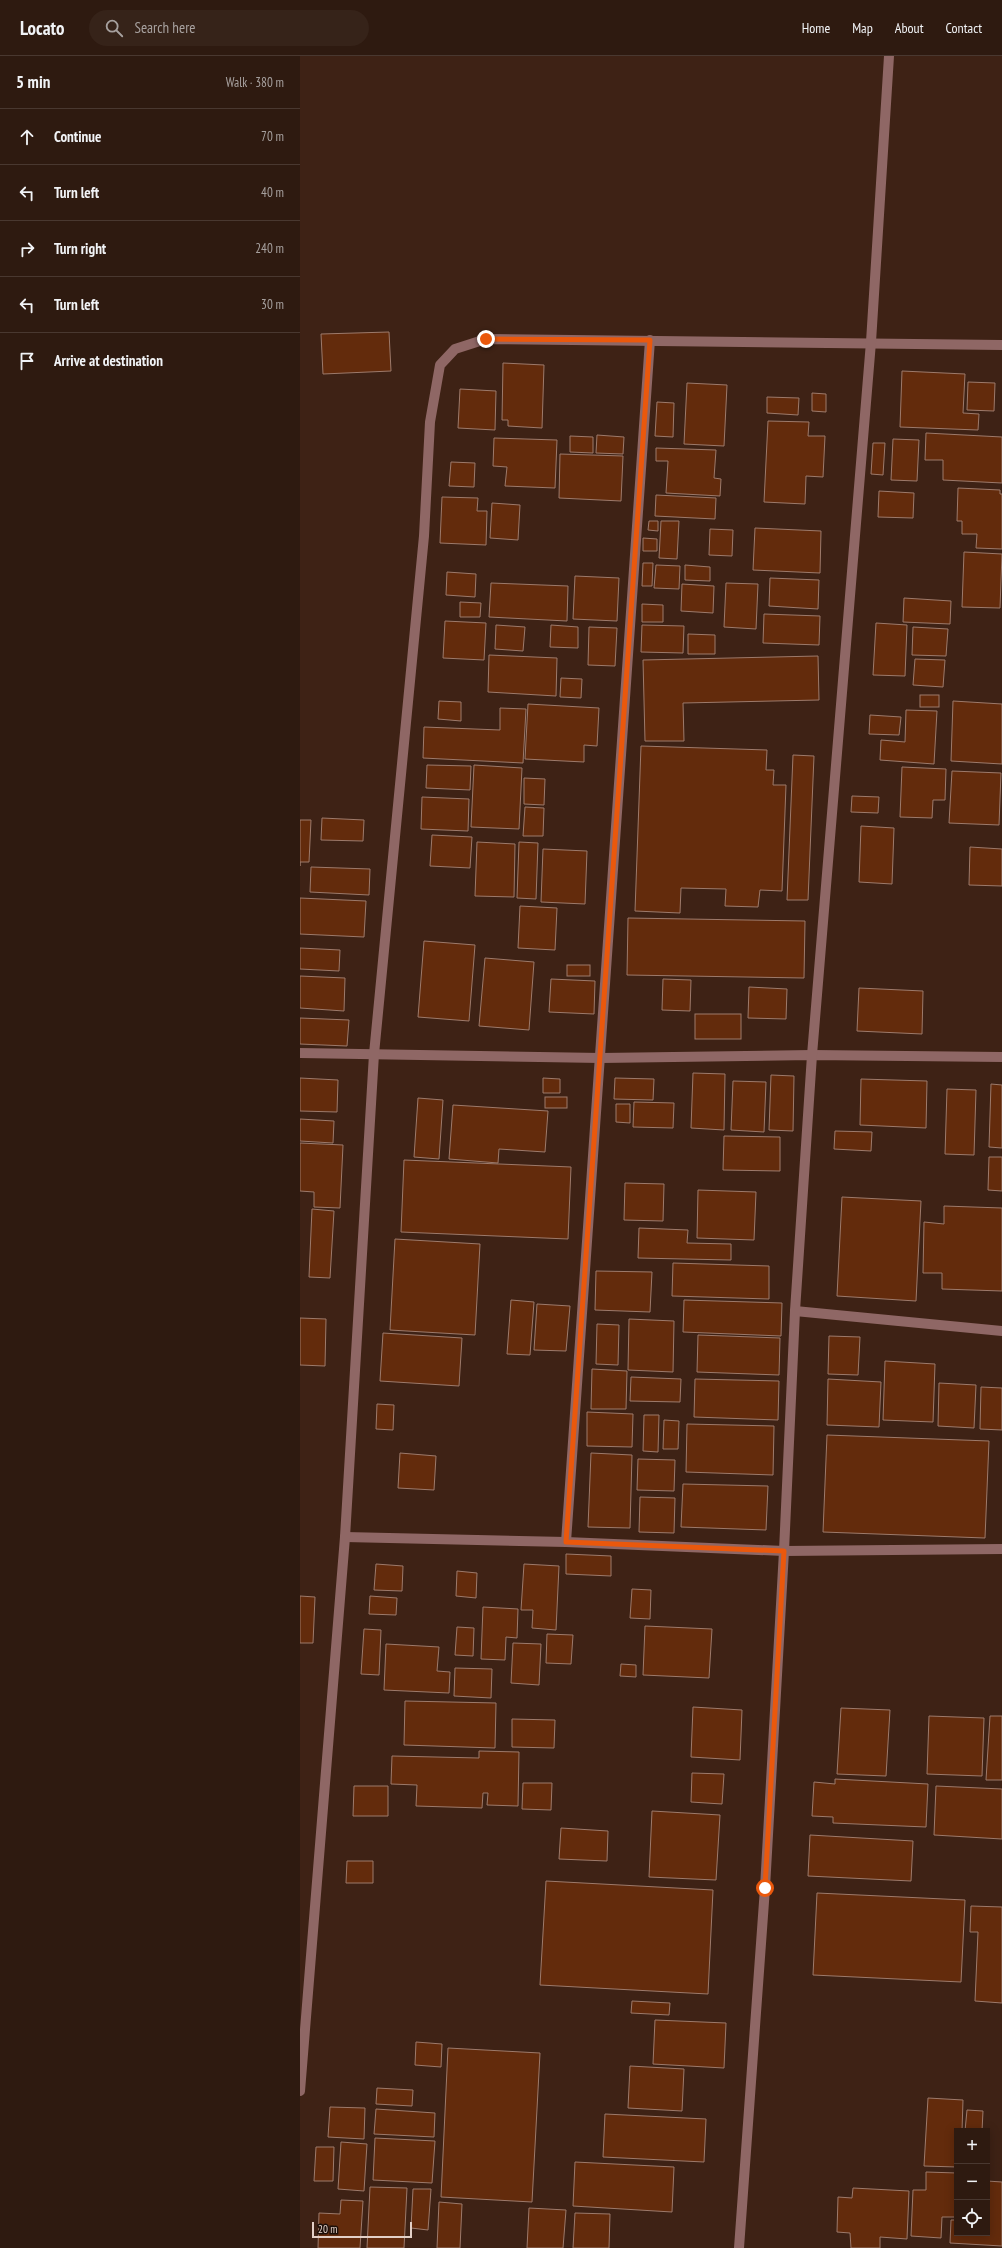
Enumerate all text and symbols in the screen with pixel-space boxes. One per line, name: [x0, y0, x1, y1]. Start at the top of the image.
search box: [89, 10, 369, 46]
text: Locato: [20, 16, 65, 40]
icon: search: [103, 17, 125, 39]
text: Search here: [135, 18, 195, 37]
text: Home: [802, 19, 830, 37]
text: Map: [852, 19, 873, 37]
text: About: [895, 19, 924, 37]
text: Contact: [946, 19, 982, 37]
text: 5 min: [16, 71, 50, 93]
text: Walk · 380 m: [226, 74, 284, 91]
icon: ahead: [16, 126, 38, 148]
text: Continue: [54, 127, 101, 146]
text: 70 m: [261, 128, 284, 145]
icon: left: [16, 182, 38, 204]
text: Turn left: [54, 183, 99, 202]
text: 40 m: [261, 184, 284, 201]
icon: right: [16, 238, 38, 260]
text: Turn right: [54, 239, 106, 258]
text: 240 m: [255, 240, 284, 257]
icon: left: [16, 294, 38, 316]
text: Turn left: [54, 295, 99, 314]
text: 30 m: [261, 296, 284, 313]
route end: [477, 330, 495, 348]
icon: arrive: [16, 350, 38, 372]
text: Arrive at destination: [54, 351, 163, 370]
route start: [756, 1879, 774, 1897]
map controls: [954, 2128, 990, 2236]
button: +: [954, 2128, 990, 2164]
button: −: [954, 2164, 990, 2200]
button: locate: [954, 2200, 990, 2236]
scale bar: [312, 2220, 412, 2239]
text: 20 m: [318, 2222, 337, 2236]

